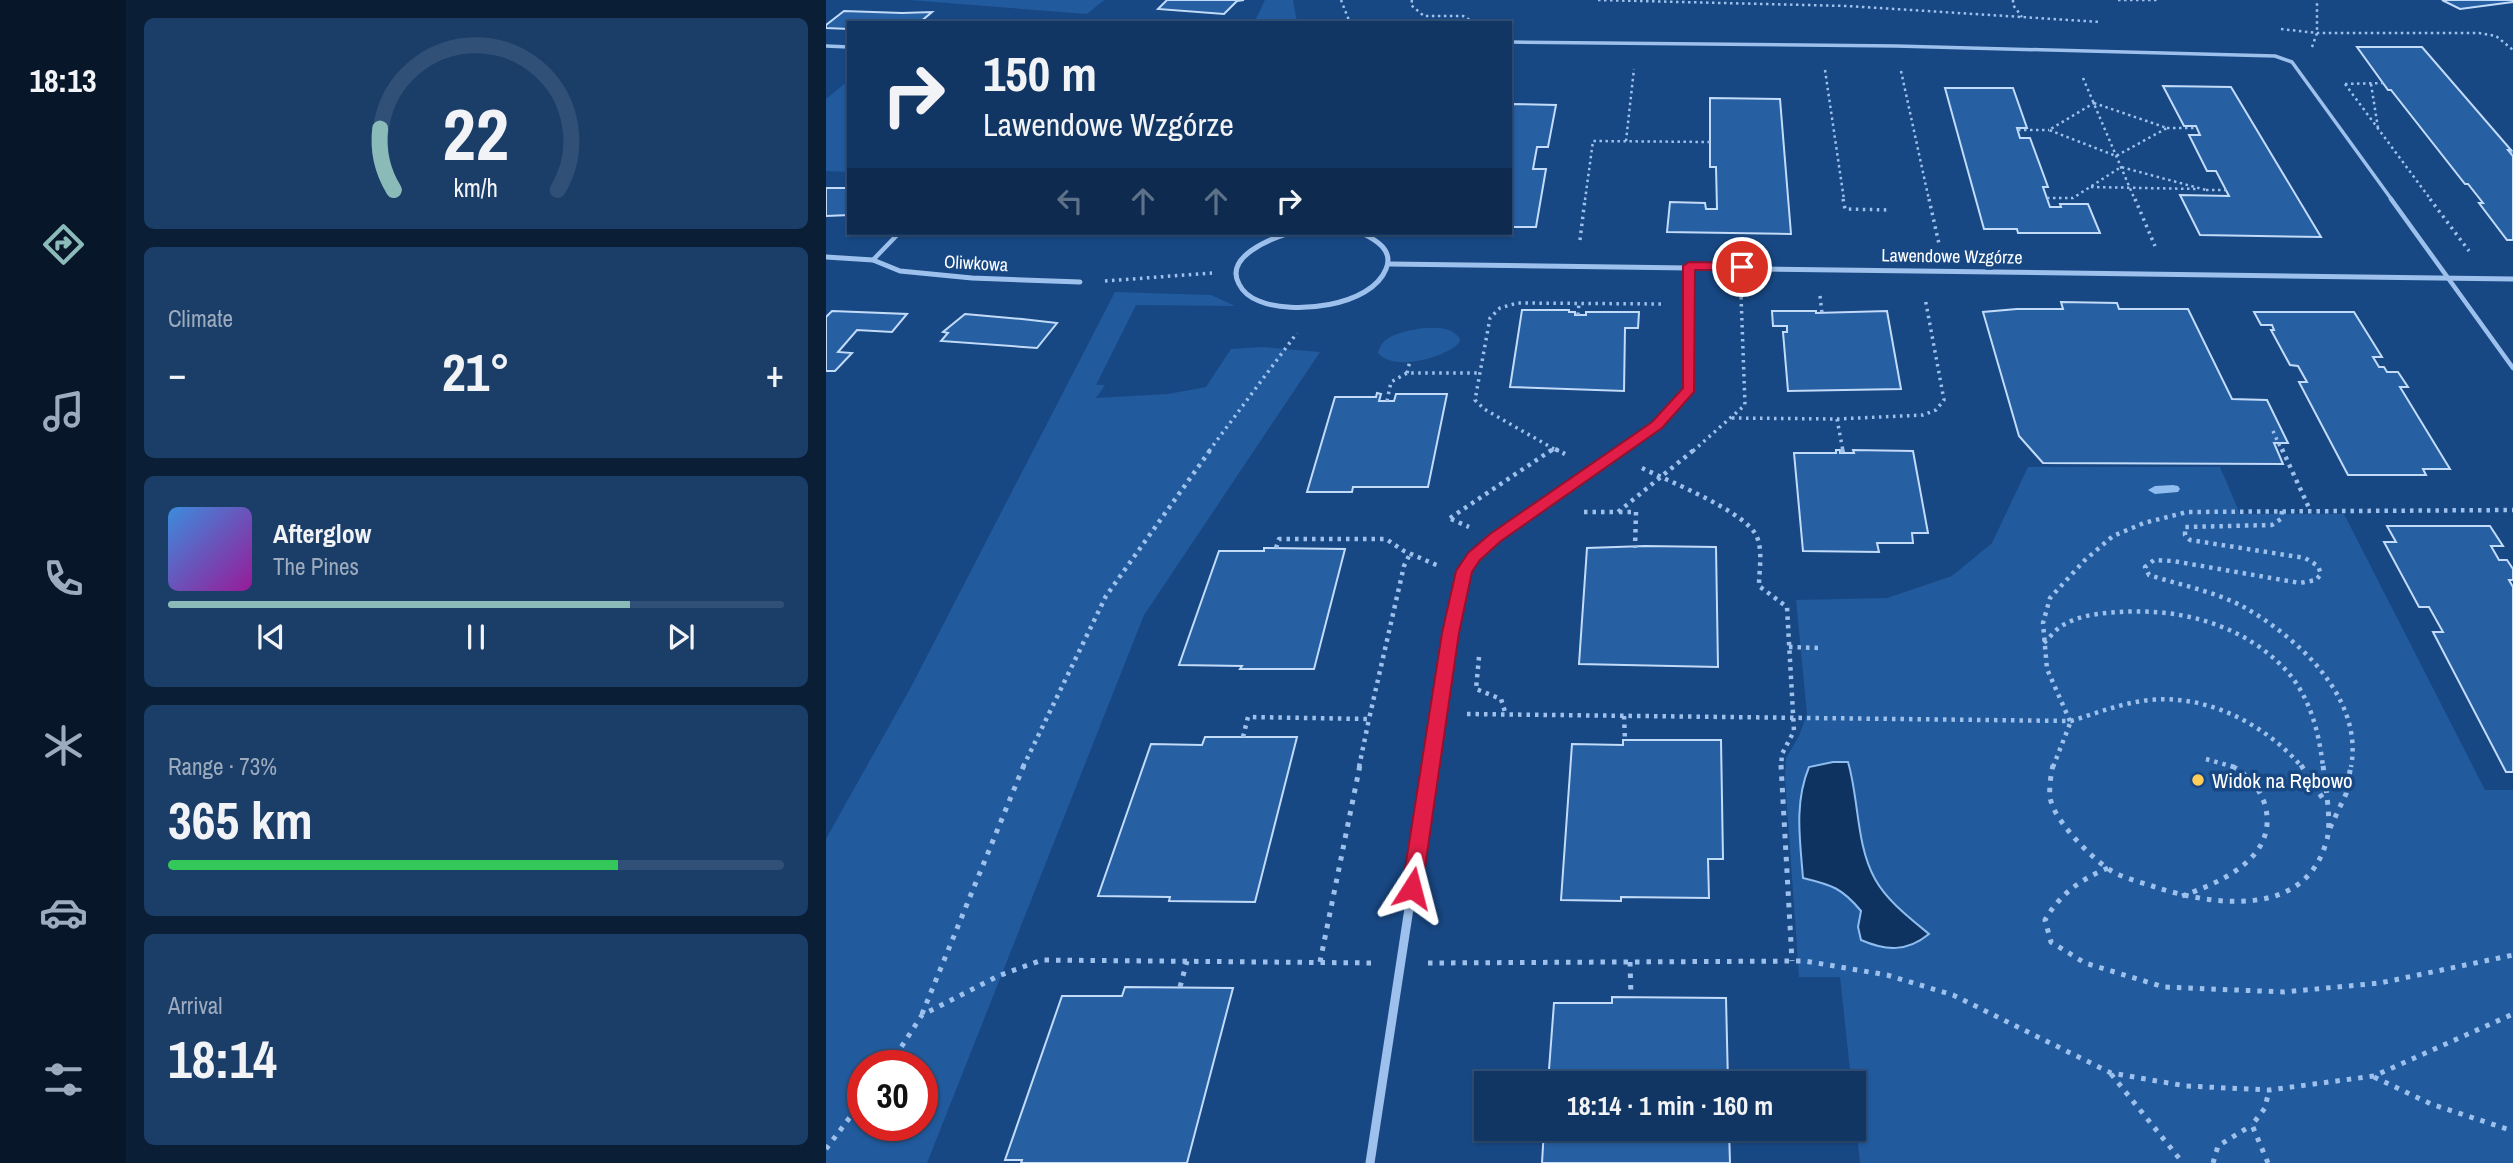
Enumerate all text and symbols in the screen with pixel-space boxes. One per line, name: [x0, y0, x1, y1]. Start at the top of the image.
text: 150 m: [983, 40, 1097, 106]
icon: right: [868, 49, 959, 140]
text: 18:13: [29, 59, 97, 102]
text: 22: [443, 85, 509, 183]
text: Lawendowe Wzgórze: [983, 103, 1234, 146]
text: km/h: [454, 170, 498, 204]
icon: left: [1051, 182, 1089, 220]
icon: ahead: [1124, 182, 1162, 220]
icon: ahead: [1197, 182, 1235, 220]
icon: right: [1270, 182, 1308, 220]
icon: directions: [39, 220, 88, 269]
pin: [1712, 237, 1772, 297]
street label: Lawendowe Wzgórze: [1881, 242, 2023, 270]
icon: arrive: [1723, 248, 1761, 286]
street label: Oliwkowa: [943, 249, 1009, 277]
text: Climate: [168, 303, 233, 334]
text: 21°: [442, 337, 510, 407]
text: −: [168, 348, 186, 399]
text: +: [766, 348, 784, 399]
icon: music: [39, 387, 88, 436]
text: Afterglow: [273, 516, 371, 551]
text: The Pines: [273, 551, 359, 582]
icon: phone: [39, 554, 88, 603]
icon: previous: [252, 618, 290, 656]
icon: pause: [457, 618, 495, 656]
icon: next: [662, 618, 700, 656]
icon: climate: [39, 721, 88, 770]
text: Range · 73%: [168, 751, 277, 782]
place label: Widok na Rębowo: [2212, 766, 2353, 795]
marker: Widok na Rębowo: [2190, 772, 2206, 788]
text: 365 km: [168, 785, 313, 855]
position arrow: [1375, 851, 1449, 925]
icon: car: [39, 888, 88, 937]
text: Arrival: [168, 990, 223, 1021]
text: 18:14: [168, 1024, 277, 1094]
speed limit sign: 30: [847, 1050, 938, 1141]
icon: filters: [39, 1055, 88, 1104]
text: 18:14 · 1 min · 160 m: [1567, 1088, 1773, 1123]

